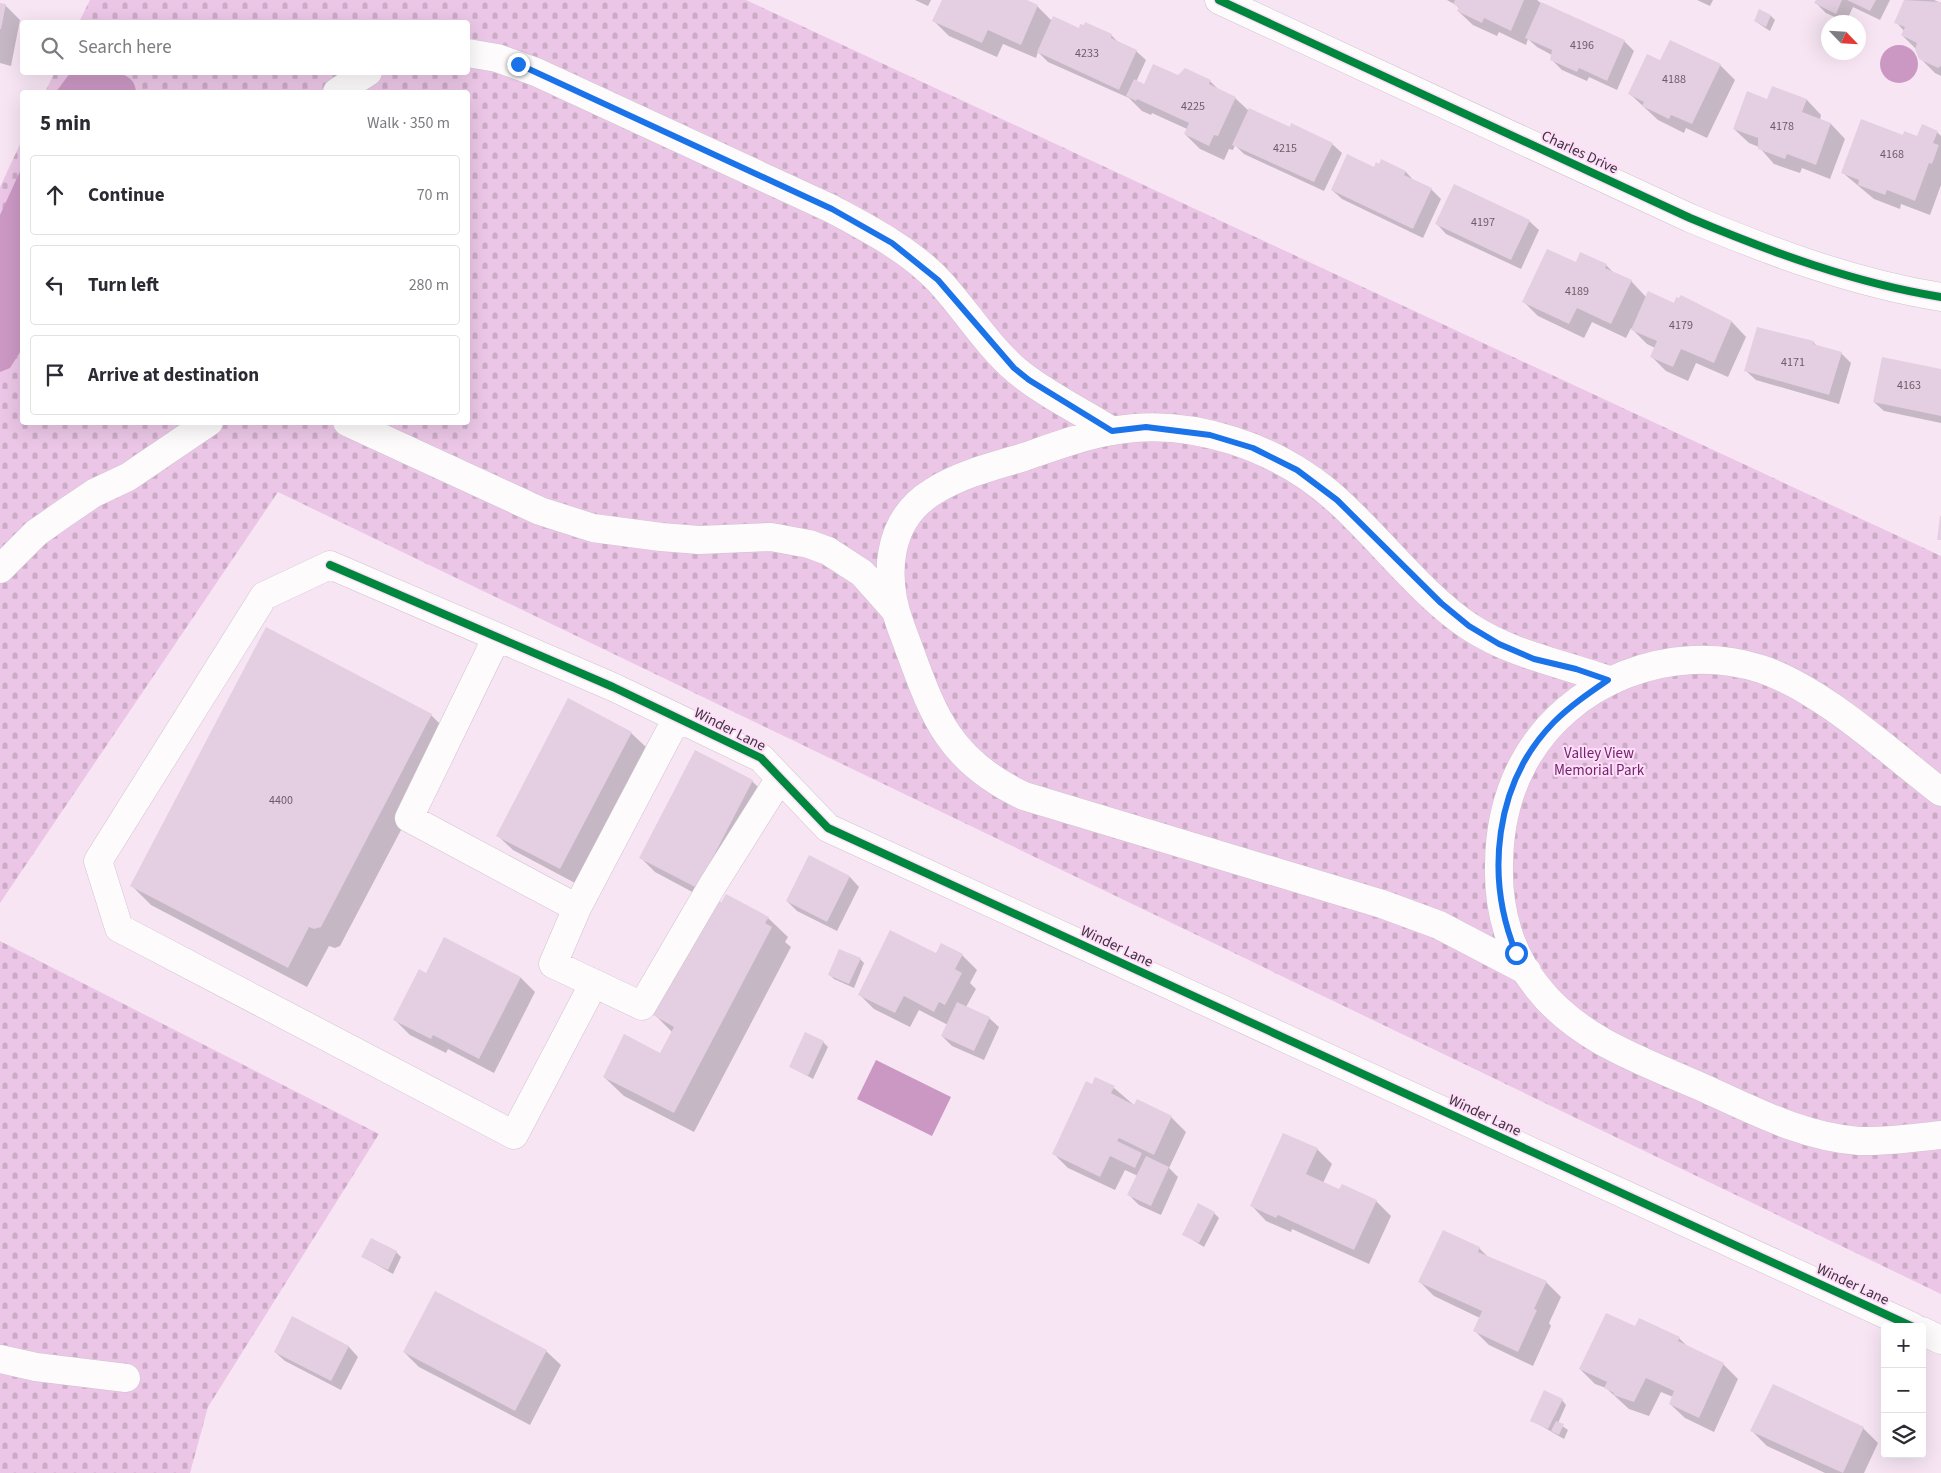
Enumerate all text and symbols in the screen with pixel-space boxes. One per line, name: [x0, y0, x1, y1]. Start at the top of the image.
north arrow: [1821, 15, 1866, 60]
search box: [20, 20, 470, 75]
icon: search: [38, 34, 66, 62]
text: Search here: [78, 34, 172, 61]
house number: 4196: [1570, 37, 1594, 54]
house number: 4233: [1075, 45, 1099, 62]
route end: [507, 53, 530, 76]
house number: 4188: [1662, 71, 1686, 88]
house number: 4225: [1181, 98, 1205, 115]
text: 5 min: [40, 108, 91, 138]
text: Walk · 350 m: [367, 112, 450, 134]
house number: 4178: [1770, 118, 1794, 135]
street label: Charles Drive: [1538, 125, 1622, 179]
house number: 4215: [1273, 140, 1297, 157]
house number: 4168: [1880, 146, 1904, 163]
icon: ahead: [41, 181, 69, 209]
text: Continue: [88, 182, 165, 209]
text: 70 m: [417, 184, 449, 206]
house number: 4197: [1471, 214, 1495, 231]
icon: left: [41, 271, 69, 299]
text: Turn left: [88, 272, 159, 299]
text: 280 m: [409, 274, 449, 296]
house number: 4189: [1565, 283, 1589, 300]
house number: 4179: [1669, 317, 1693, 334]
house number: 4171: [1781, 354, 1805, 371]
icon: arrive: [41, 361, 69, 389]
text: Arrive at destination: [88, 362, 259, 389]
house number: 4163: [1897, 377, 1921, 394]
street label: Winder Lane: [690, 702, 769, 757]
park label: Valley View Memorial Park: [1554, 743, 1645, 781]
house number: 4400: [269, 792, 293, 809]
street label: Winder Lane: [1077, 920, 1157, 972]
route start: [1505, 942, 1528, 965]
street label: Winder Lane: [1445, 1089, 1525, 1141]
street label: Winder Lane: [1813, 1258, 1893, 1310]
map controls: [1881, 1323, 1926, 1458]
button: +: [1881, 1323, 1926, 1368]
button: −: [1881, 1368, 1926, 1413]
button: layers: [1881, 1413, 1926, 1458]

